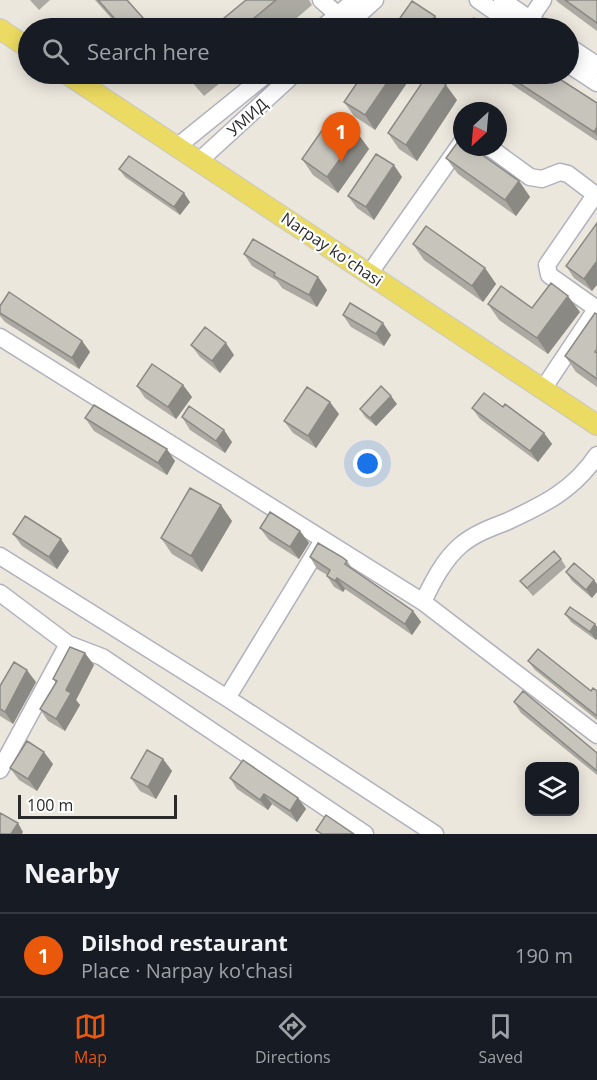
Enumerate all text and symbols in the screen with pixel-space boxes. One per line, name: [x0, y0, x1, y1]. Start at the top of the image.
search box: [18, 18, 579, 84]
icon: search: [39, 35, 72, 68]
text: Search here: [87, 36, 210, 66]
street label: УМИД: [222, 93, 272, 141]
north arrow: [453, 102, 507, 156]
pin: 1: [322, 112, 360, 162]
street label: Narpay ko'chasi: [277, 207, 387, 291]
your location: [353, 449, 382, 478]
map controls: [525, 762, 579, 816]
button: layers: [525, 762, 579, 816]
scale bar: [18, 792, 177, 820]
text: 100 m: [27, 794, 73, 816]
text: Nearby: [24, 855, 119, 891]
text: Dilshod restaurant: [81, 927, 288, 957]
text: 1: [38, 942, 49, 969]
text: 190 m: [515, 942, 573, 969]
text: Place · Narpay ko'chasi: [81, 957, 293, 984]
tab: Map: [74, 1010, 107, 1068]
tab: Directions: [255, 1010, 331, 1068]
tab: Saved: [479, 1010, 523, 1068]

